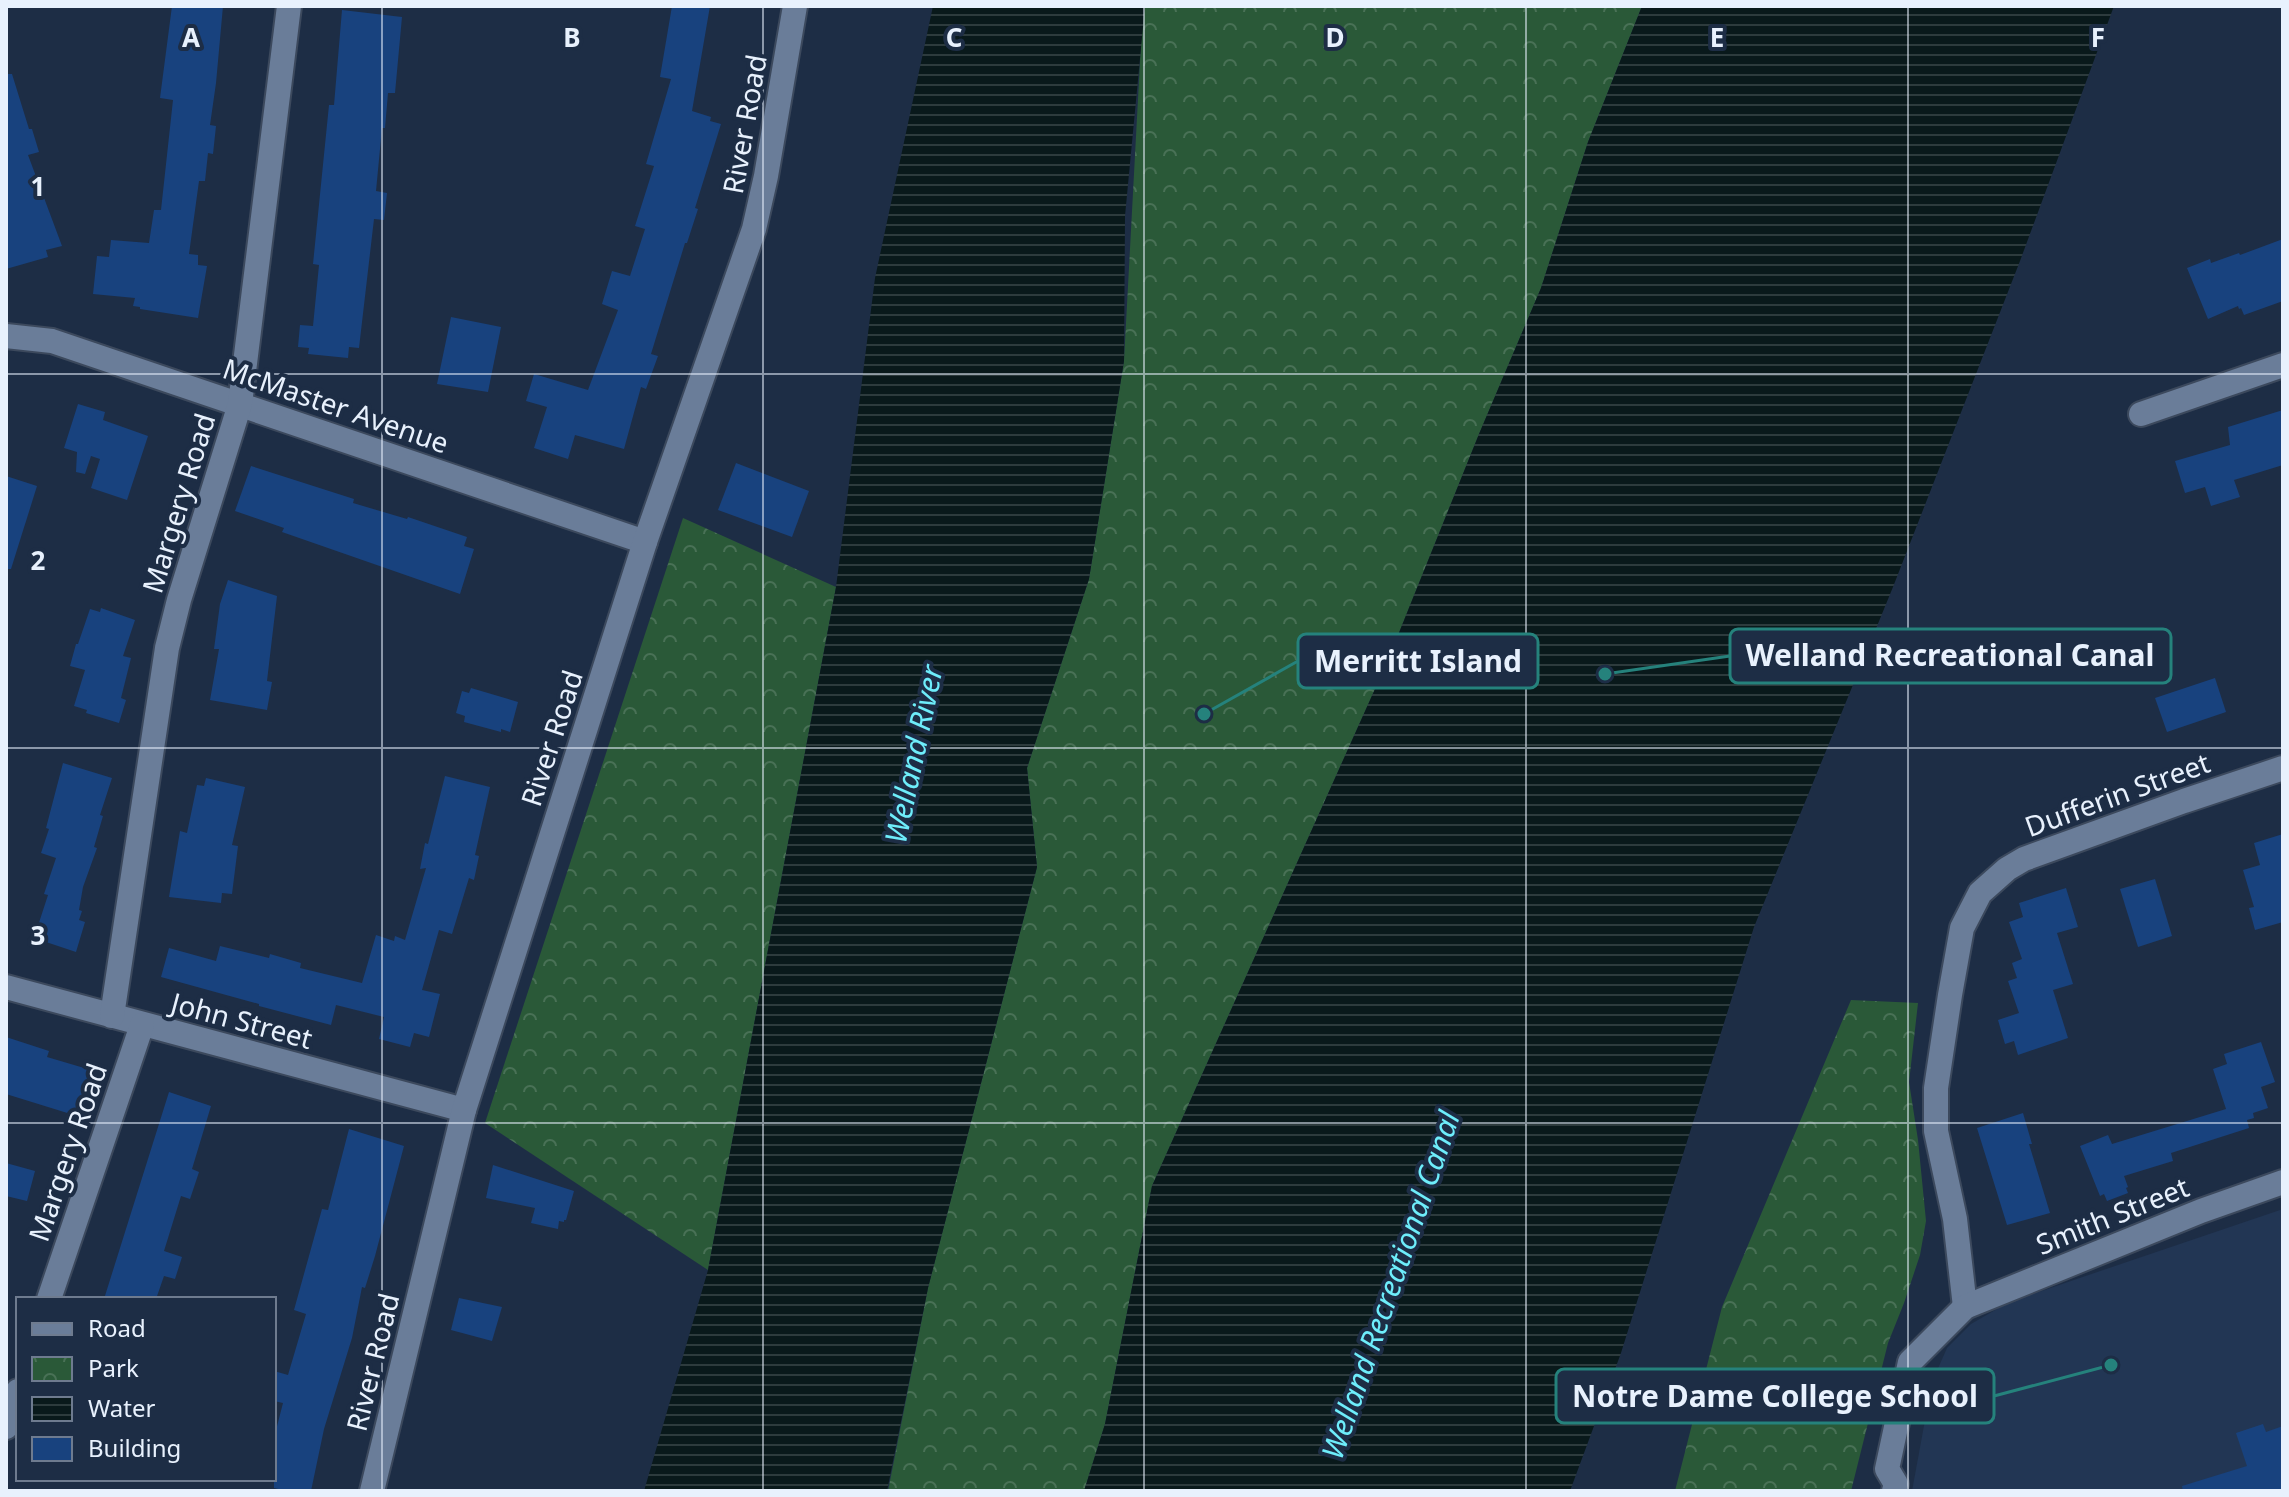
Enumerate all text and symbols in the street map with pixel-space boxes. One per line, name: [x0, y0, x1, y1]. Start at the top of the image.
text: A: [182, 19, 200, 55]
text: B: [563, 19, 581, 55]
text: C: [946, 19, 962, 55]
text: D: [1325, 19, 1345, 55]
text: E: [1710, 19, 1724, 55]
text: F: [2091, 19, 2105, 55]
street label: River Road: [713, 51, 775, 197]
text: 1: [31, 168, 45, 204]
street label: McMaster Avenue: [218, 349, 454, 461]
street label: Margery Road: [133, 409, 223, 597]
text: 2: [31, 542, 46, 578]
callout: Welland Recreational Canal: [1730, 629, 2171, 683]
callout: Merritt Island: [1298, 634, 1538, 688]
text: Welland Recreational Canal: [1746, 634, 2154, 675]
text: Merritt Island: [1314, 640, 1522, 681]
water label: Welland River: [874, 660, 952, 847]
street label: River Road: [511, 665, 591, 811]
street label: Dufferin Street: [2019, 743, 2215, 845]
text: 3: [31, 917, 45, 953]
street label: John Street: [164, 982, 317, 1057]
street label: Margery Road: [19, 1058, 115, 1246]
water label: Welland Recreational Canal: [1311, 1104, 1469, 1464]
street label: Smith Street: [2030, 1167, 2194, 1263]
street label: River Road: [337, 1289, 407, 1435]
legend: [16, 1297, 276, 1481]
text: Road: [88, 1311, 146, 1344]
text: Park: [88, 1351, 139, 1384]
callout: Notre Dame College School: [1556, 1369, 1994, 1423]
text: Notre Dame College School: [1572, 1375, 1978, 1416]
text: Water: [88, 1391, 156, 1424]
text: Building: [88, 1431, 181, 1464]

